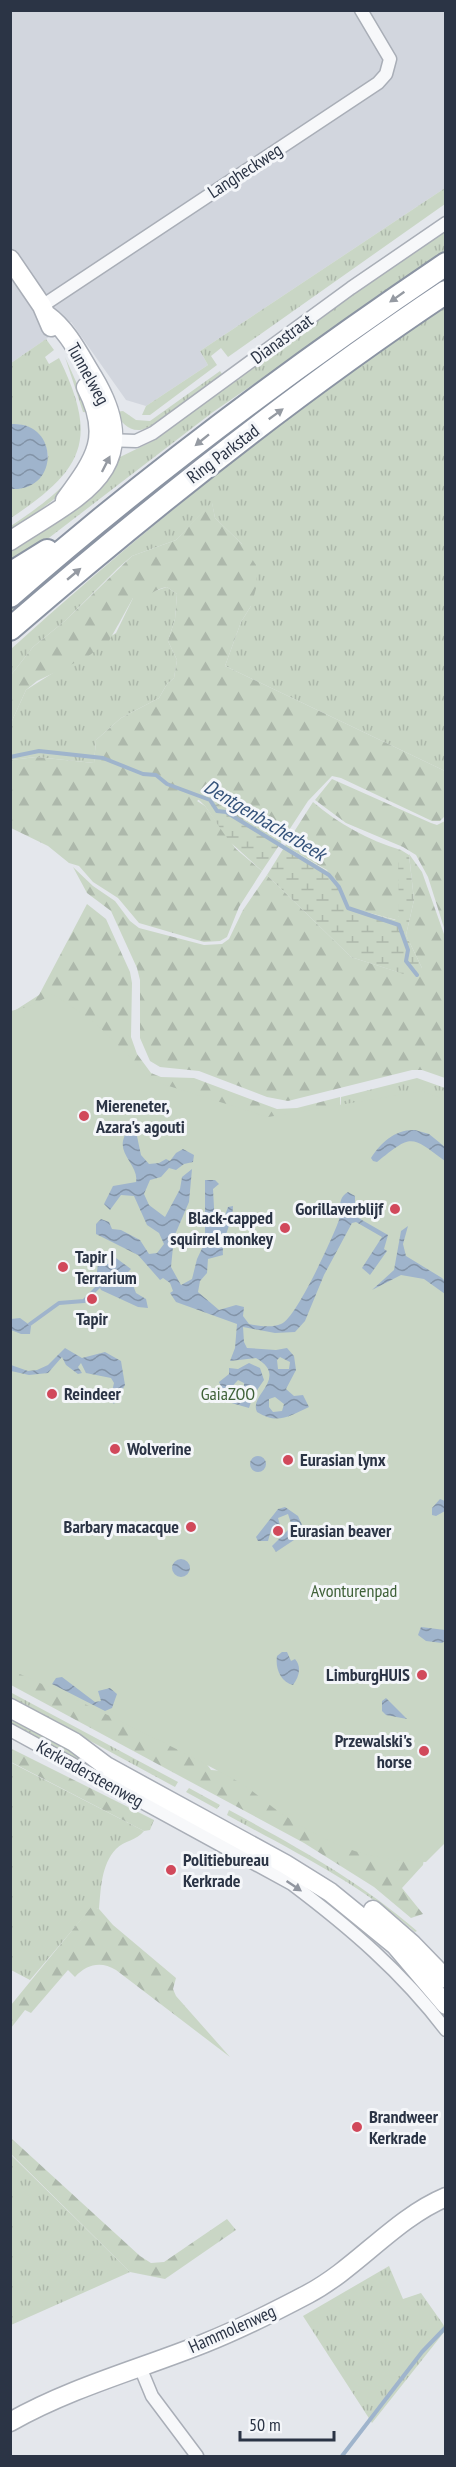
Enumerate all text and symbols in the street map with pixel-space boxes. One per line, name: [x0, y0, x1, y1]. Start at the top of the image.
street label: Langheckweg: [203, 138, 286, 203]
one-way arrow: [390, 291, 406, 303]
street label: Dianastraat: [246, 308, 317, 369]
street label: Tunnelweg: [62, 339, 115, 409]
one-way arrow: [268, 408, 284, 420]
street label: Ring Parkstad: [182, 419, 263, 488]
one-way arrow: [195, 434, 210, 446]
one-way arrow: [101, 456, 111, 473]
one-way arrow: [66, 568, 81, 581]
water label: Dentgenbacherbeek: [199, 773, 333, 868]
place label: Miereneter, Azara's agouti: [95, 1094, 185, 1138]
marker: Miereneter, Azara's agouti: [77, 1109, 91, 1123]
place label: Gorillaverblijf: [295, 1197, 384, 1220]
marker: Gorillaverblijf: [388, 1202, 402, 1216]
place label: Black-capped squirrel monkey: [170, 1206, 274, 1250]
marker: Black-capped squirrel monkey: [278, 1221, 292, 1235]
place label: Tapir | Terrarium: [75, 1245, 137, 1289]
marker: Tapir | Terrarium: [56, 1260, 70, 1274]
marker: Tapir: [85, 1292, 99, 1306]
place label: Tapir: [76, 1307, 109, 1330]
place label: Reindeer: [64, 1382, 122, 1405]
park label: GaiaZOO: [201, 1382, 255, 1405]
marker: Reindeer: [45, 1387, 59, 1401]
place label: Wolverine: [126, 1437, 192, 1460]
marker: Wolverine: [108, 1442, 122, 1456]
place label: Eurasian lynx: [300, 1448, 386, 1471]
marker: Eurasian lynx: [281, 1453, 295, 1467]
place label: Barbary macacque: [64, 1515, 179, 1538]
place label: Eurasian beaver: [290, 1519, 392, 1542]
marker: Barbary macacque: [184, 1520, 198, 1534]
marker: Eurasian beaver: [271, 1524, 285, 1538]
park label: Avonturenpad: [311, 1579, 397, 1602]
place label: LimburgHUIS: [326, 1663, 410, 1686]
marker: LimburgHUIS: [415, 1668, 429, 1682]
place label: Przewalski's horse: [335, 1729, 412, 1773]
street label: Kerkradersteenweg: [33, 1735, 148, 1812]
marker: Przewalski's horse: [417, 1744, 431, 1758]
place label: Politiebureau Kerkrade: [183, 1848, 269, 1892]
marker: Politiebureau Kerkrade: [164, 1863, 178, 1877]
one-way arrow: [285, 1881, 302, 1892]
place label: Brandweer Kerkrade: [369, 2105, 439, 2149]
marker: Brandweer Kerkrade: [350, 2120, 364, 2134]
street label: Hammolenweg: [185, 2299, 279, 2358]
scale bar: [240, 2404, 334, 2442]
text: 50 m: [249, 2413, 281, 2436]

